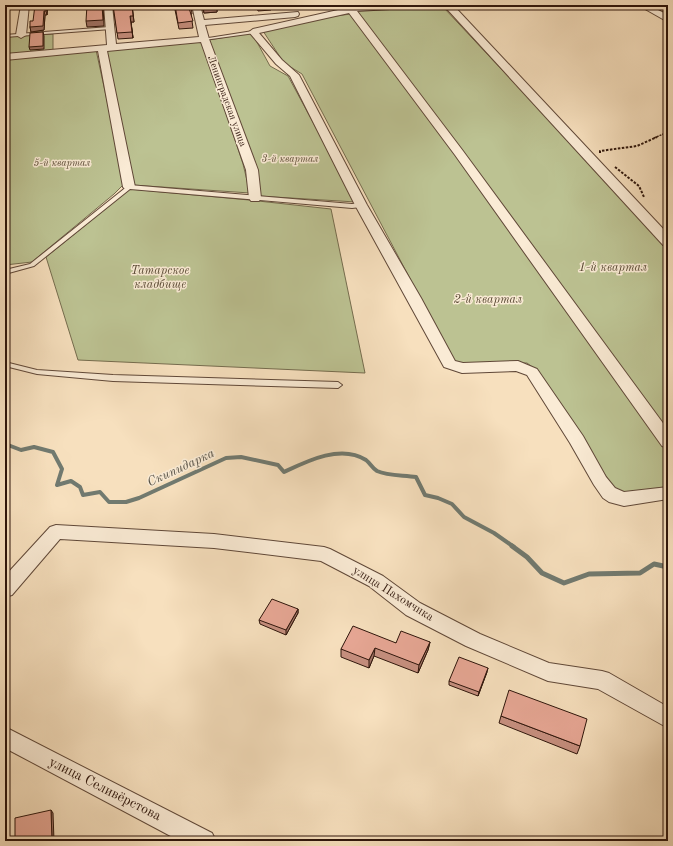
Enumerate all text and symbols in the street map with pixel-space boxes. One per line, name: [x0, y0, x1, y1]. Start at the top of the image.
street label: Ленинградская улица: [206, 54, 248, 148]
park label: 3-й квартал: [261, 154, 319, 165]
park label: 5-й квартал: [33, 158, 91, 169]
park label: 1-й квартал: [579, 262, 647, 274]
park label: Татарское кладбище: [131, 265, 189, 291]
park label: 2-й квартал: [454, 294, 522, 306]
water label: Скипидарка: [145, 447, 217, 489]
street label: улица Пахомчика: [351, 564, 436, 624]
street label: улица Селивёрстова: [47, 755, 163, 823]

